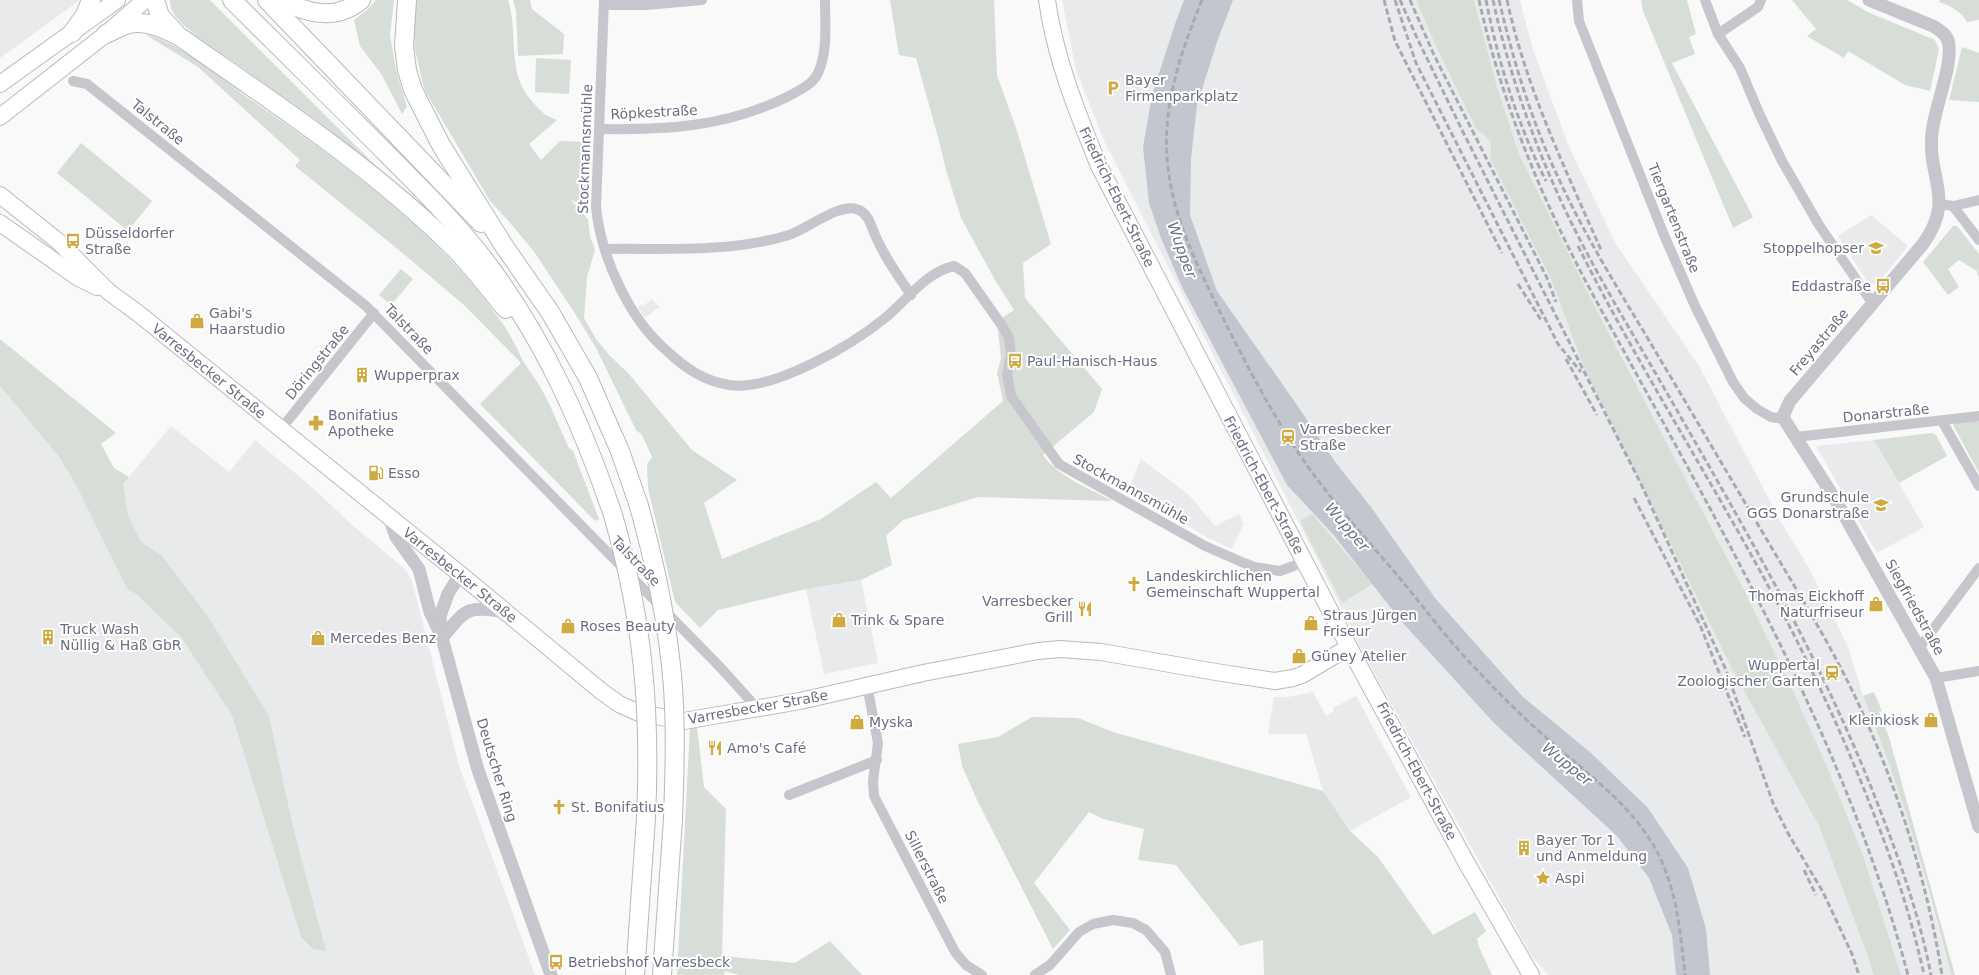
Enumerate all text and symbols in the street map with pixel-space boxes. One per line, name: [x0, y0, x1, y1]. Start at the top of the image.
place label: Bayer Firmenparkplatz: [1125, 72, 1238, 104]
parking icon: Bayer Firmenparkplatz: [1104, 79, 1122, 97]
street label: Stockmannsmühle: [575, 84, 595, 214]
street label: Talstraße: [128, 95, 188, 148]
street label: Röpkestraße: [610, 102, 698, 122]
street label: Friedrich-Ebert-Straße: [1076, 124, 1158, 270]
street label: Tiergartenstraße: [1644, 160, 1703, 275]
water label: Wupper: [1163, 219, 1201, 281]
place label: Düsseldorfer Straße: [85, 225, 174, 257]
bus stop icon: Düsseldorfer Straße: [64, 232, 82, 250]
school or university icon: Stoppelhopser: [1867, 239, 1885, 257]
place label: Stoppelhopser: [1763, 240, 1864, 256]
bus stop icon: Eddastraße: [1874, 277, 1892, 295]
place label: Eddastraße: [1791, 278, 1871, 294]
street label: Talstraße: [381, 300, 437, 357]
place label: Gabi's Haarstudio: [209, 305, 285, 337]
street label: Freyastraße: [1786, 305, 1852, 379]
shop icon: Gabi's Haarstudio: [188, 312, 206, 330]
street label: Varresbecker Straße: [149, 320, 269, 422]
street label: Döringstraße: [282, 321, 352, 403]
bus stop icon: Paul-Hanisch-Haus: [1006, 352, 1024, 370]
place label: Paul-Hanisch-Haus: [1027, 353, 1157, 369]
building icon: Wupperprax: [353, 366, 371, 384]
place label: Wupperprax: [374, 367, 460, 383]
street label: Donarstraße: [1842, 400, 1930, 426]
place label: Bonifatius Apotheke: [328, 407, 398, 439]
street label: Friedrich-Ebert-Straße: [1221, 413, 1307, 557]
pharmacy icon: Bonifatius Apotheke: [307, 414, 325, 432]
place label: Varresbecker Straße: [1300, 421, 1391, 453]
station icon: Varresbecker Straße: [1279, 428, 1297, 446]
street label: Stockmannsmühle: [1070, 451, 1192, 527]
fuel station icon: Esso: [367, 464, 385, 482]
place label: Esso: [388, 465, 420, 481]
place label: Grundschule GGS Donarstraße: [1747, 489, 1869, 521]
school or university icon: Grundschule GGS Donarstraße: [1872, 496, 1890, 514]
water label: Wupper: [1321, 499, 1374, 556]
street label: Varresbecker Straße: [400, 524, 520, 626]
street label: Talstraße: [608, 532, 664, 589]
street label: Siegfriedstraße: [1882, 556, 1948, 658]
place label: Landeskirchlichen Gemeinschaft Wuppertal: [1146, 568, 1320, 600]
church icon: Landeskirchlichen Gemeinschaft Wuppertal: [1125, 575, 1143, 593]
place label: Thomas Eickhoff Naturfriseur: [1747, 588, 1864, 620]
place label: Varresbecker Grill: [982, 593, 1073, 625]
shop icon: Thomas Eickhoff Naturfriseur: [1867, 595, 1885, 613]
restaurant icon: Varresbecker Grill: [1076, 600, 1094, 618]
place label: Straus Jürgen Friseur: [1323, 607, 1417, 639]
shop icon: Trink & Spare: [830, 611, 848, 629]
place label: Trink & Spare: [850, 612, 944, 628]
shop icon: Straus Jürgen Friseur: [1302, 614, 1320, 632]
shop icon: Roses Beauty: [559, 617, 577, 635]
place label: Roses Beauty: [580, 618, 675, 634]
place label: Truck Wash Nüllig & Haß GbR: [59, 621, 182, 653]
building icon: Truck Wash Nüllig & Haß GbR: [39, 628, 57, 646]
shop icon: Mercedes Benz: [309, 629, 327, 647]
place label: Mercedes Benz: [330, 630, 436, 646]
shop icon: Güney Atelier: [1290, 647, 1308, 665]
place label: Güney Atelier: [1311, 648, 1407, 664]
place label: Wuppertal Zoologischer Garten: [1677, 657, 1820, 689]
station icon: Wuppertal Zoologischer Garten: [1823, 664, 1841, 682]
street label: Varresbecker Straße: [687, 687, 829, 727]
street label: Friedrich-Ebert-Straße: [1374, 699, 1460, 843]
shop icon: Kleinkiosk: [1922, 711, 1940, 729]
place label: Kleinkiosk: [1849, 712, 1920, 728]
shop icon: Myska: [848, 713, 866, 731]
place label: Myska: [869, 714, 913, 730]
street label: Deutscher Ring: [474, 716, 520, 824]
restaurant icon: Amo's Café: [706, 739, 724, 757]
water label: Wupper: [1538, 739, 1596, 790]
place label: Amo's Café: [727, 740, 806, 756]
church icon: St. Bonifatius: [550, 798, 568, 816]
place label: St. Bonifatius: [571, 799, 664, 815]
street label: Sillerstraße: [902, 828, 952, 906]
place label: Bayer Tor 1 und Anmeldung: [1536, 832, 1647, 864]
building icon: Bayer Tor 1 und Anmeldung: [1515, 839, 1533, 857]
place icon: Aspi: [1534, 869, 1552, 887]
place label: Aspi: [1555, 870, 1585, 886]
bus stop icon: Betriebshof Varresbeck: [547, 953, 565, 971]
place label: Betriebshof Varresbeck: [568, 954, 731, 970]

